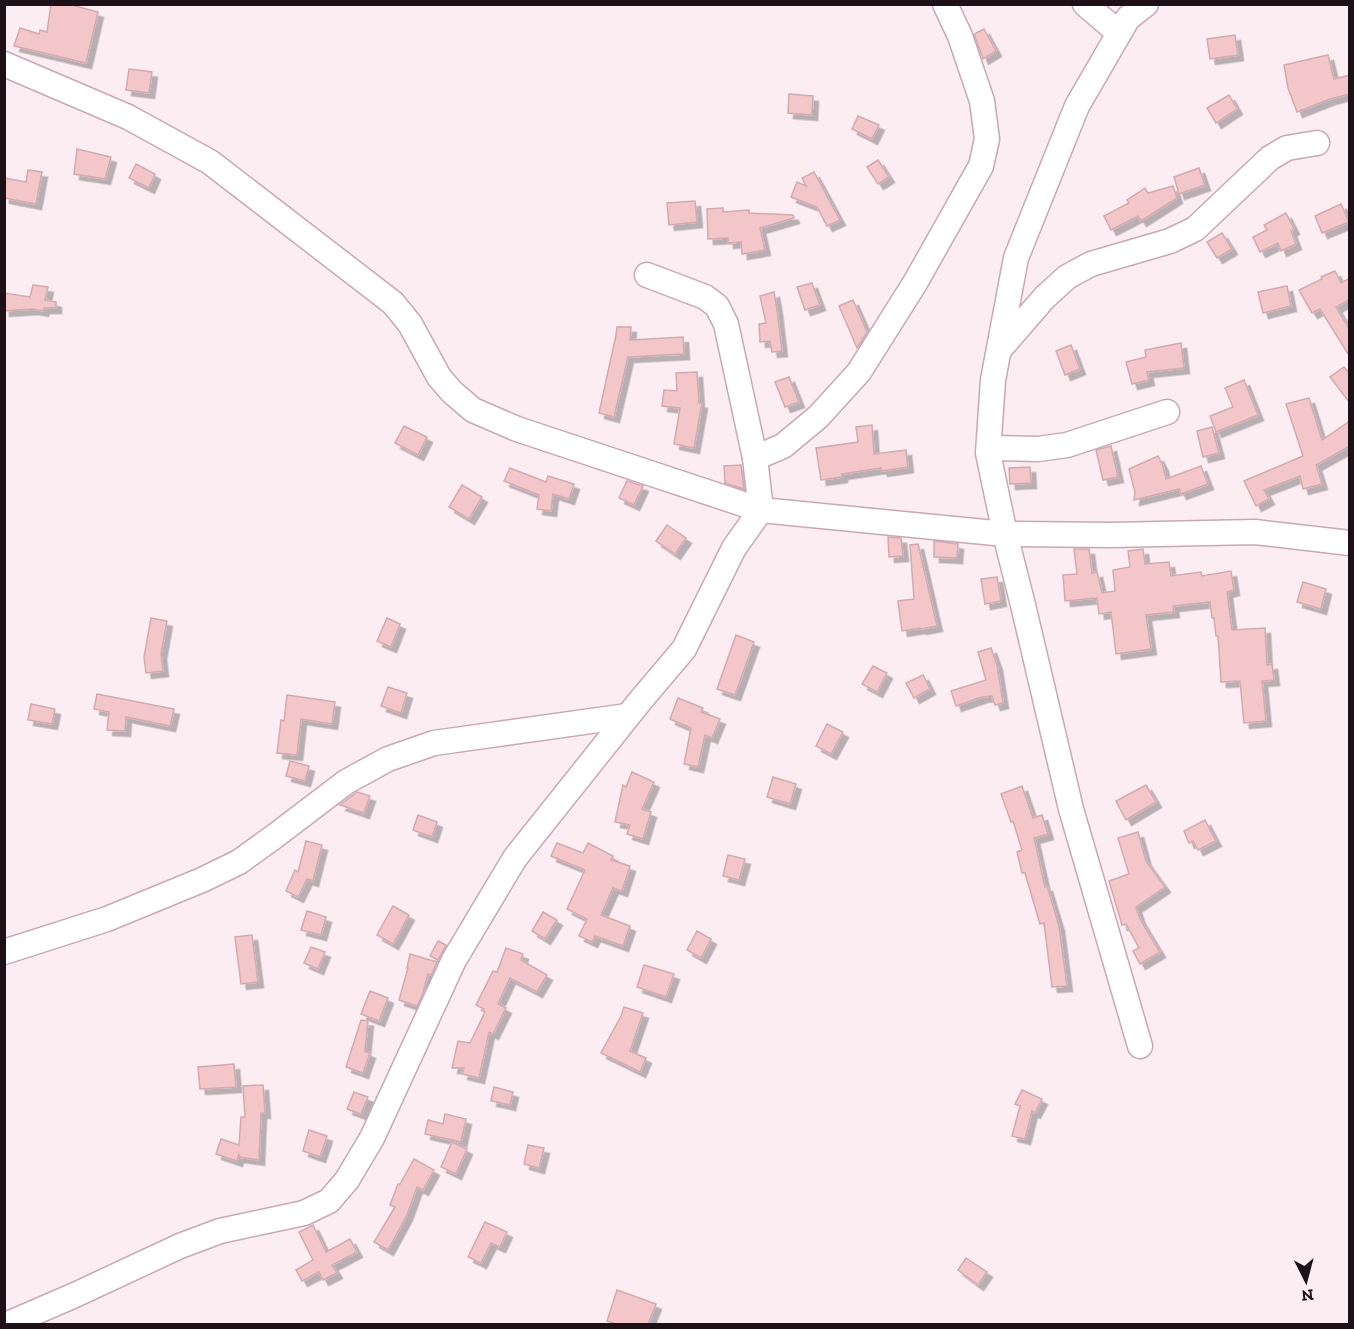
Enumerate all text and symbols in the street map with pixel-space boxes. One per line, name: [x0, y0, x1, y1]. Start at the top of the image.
north arrow: [1276, 1251, 1336, 1311]
text: N: [1300, 1285, 1315, 1306]

